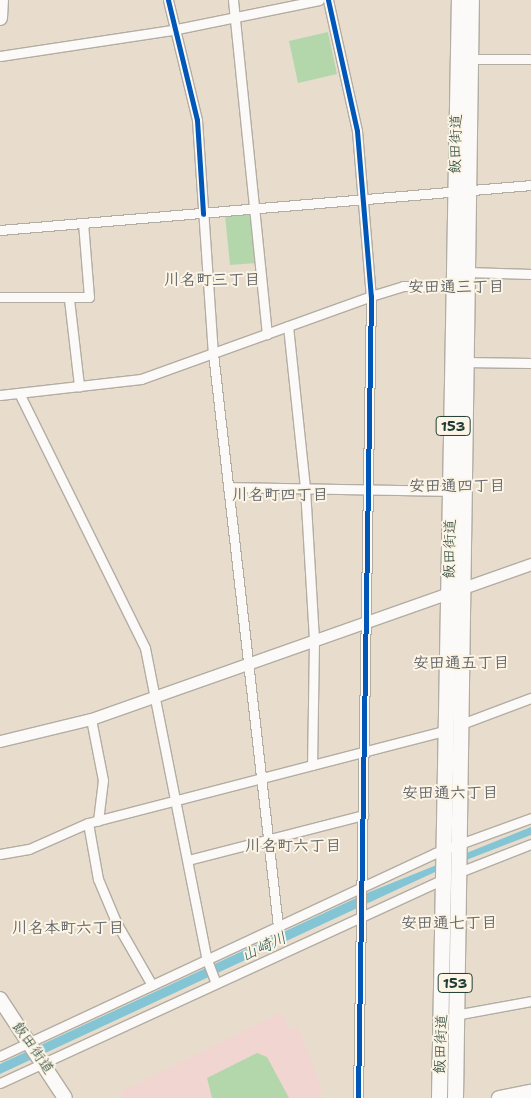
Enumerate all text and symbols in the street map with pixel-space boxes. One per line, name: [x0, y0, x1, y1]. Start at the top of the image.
street label: 飯田街道: [446, 114, 466, 174]
district label: 川名町三丁目: [164, 270, 260, 290]
district label: 安田通三丁目: [408, 277, 504, 297]
road number: 153: [436, 414, 470, 438]
district label: 安田通四丁目: [409, 476, 505, 496]
district label: 川名町四丁目: [232, 485, 328, 505]
street label: 飯田街道: [440, 519, 460, 579]
district label: 安田通五丁目: [413, 653, 509, 673]
district label: 安田通六丁目: [402, 783, 498, 803]
district label: 川名町六丁目: [245, 836, 341, 856]
district label: 安田通七丁目: [401, 913, 497, 933]
district label: 川名本町六丁目: [12, 918, 124, 938]
water label: 山崎川: [238, 928, 290, 966]
road number: 153: [438, 971, 472, 994]
street label: 飯田街道: [431, 1014, 451, 1074]
street label: 飯田街道: [8, 1018, 58, 1078]

